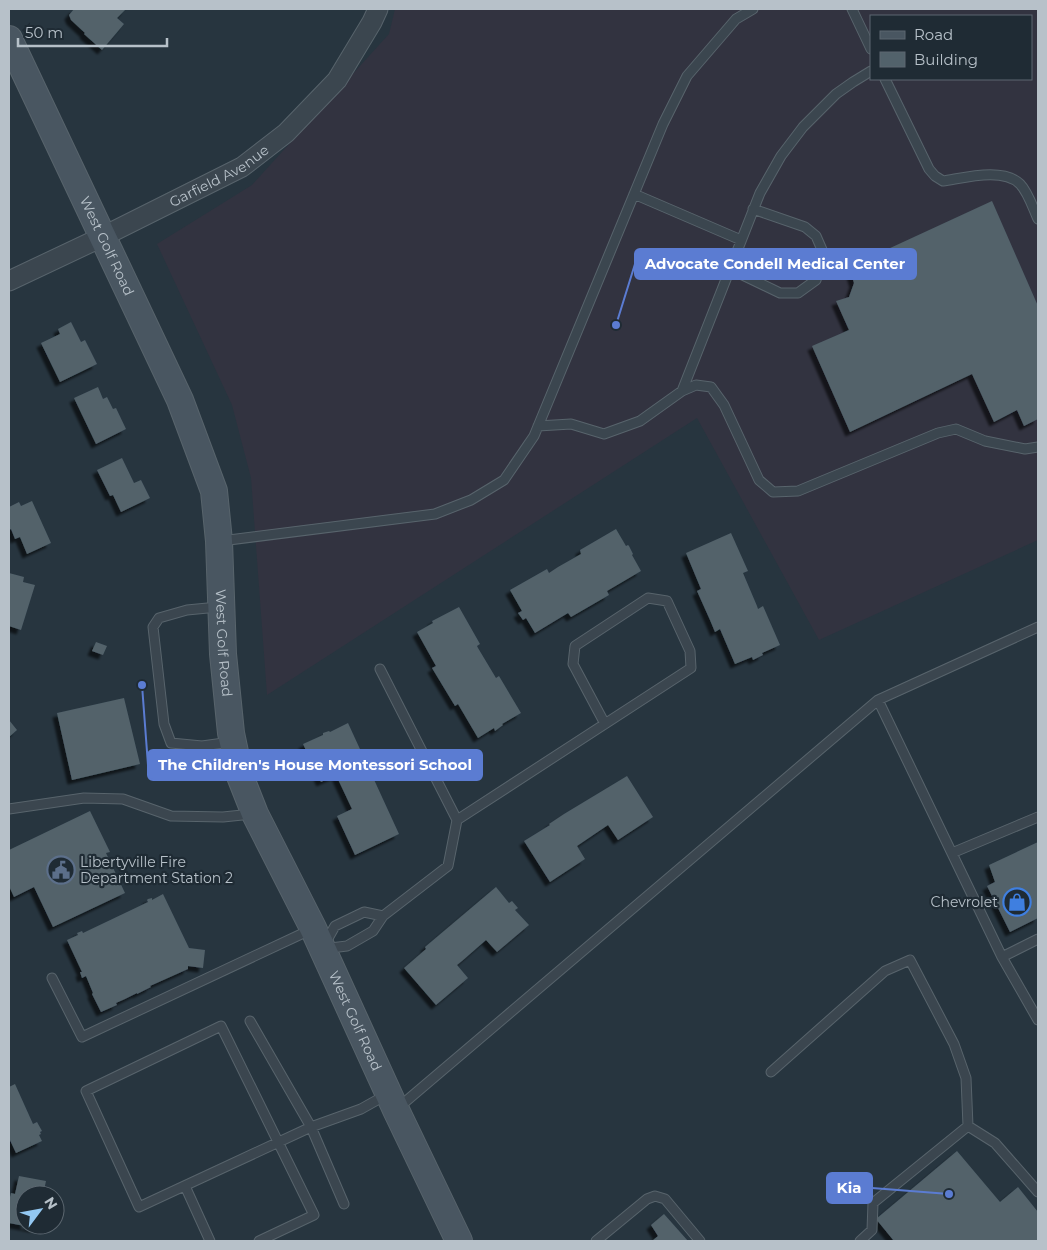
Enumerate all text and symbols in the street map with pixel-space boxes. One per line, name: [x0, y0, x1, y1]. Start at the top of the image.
scale bar: [18, 15, 166, 47]
legend: [870, 15, 1032, 80]
text: 50 m: [25, 23, 63, 42]
text: Road: [914, 25, 953, 44]
text: Building: [914, 50, 978, 69]
street label: Garfield Avenue: [166, 141, 272, 211]
street label: West Golf Road: [76, 193, 138, 299]
callout: Advocate Condell Medical Center: [635, 249, 916, 279]
text: Advocate Condell Medical Center: [644, 254, 906, 273]
street label: West Golf Road: [212, 589, 236, 698]
callout: The Children's House Montessori School: [148, 750, 482, 780]
text: The Children's House Montessori School: [158, 755, 472, 774]
place label: Libertyville Fire Department Station 2: [80, 853, 233, 887]
public building icon: Libertyville Fire Department Station 2: [46, 855, 76, 885]
shop icon: Chevrolet: [1002, 887, 1032, 917]
place label: Chevrolet: [931, 893, 998, 911]
street label: West Golf Road: [325, 968, 386, 1074]
callout: Kia: [827, 1173, 872, 1203]
text: Kia: [837, 1178, 861, 1197]
north arrow: [15, 1185, 65, 1235]
text: N: [40, 1194, 62, 1213]

